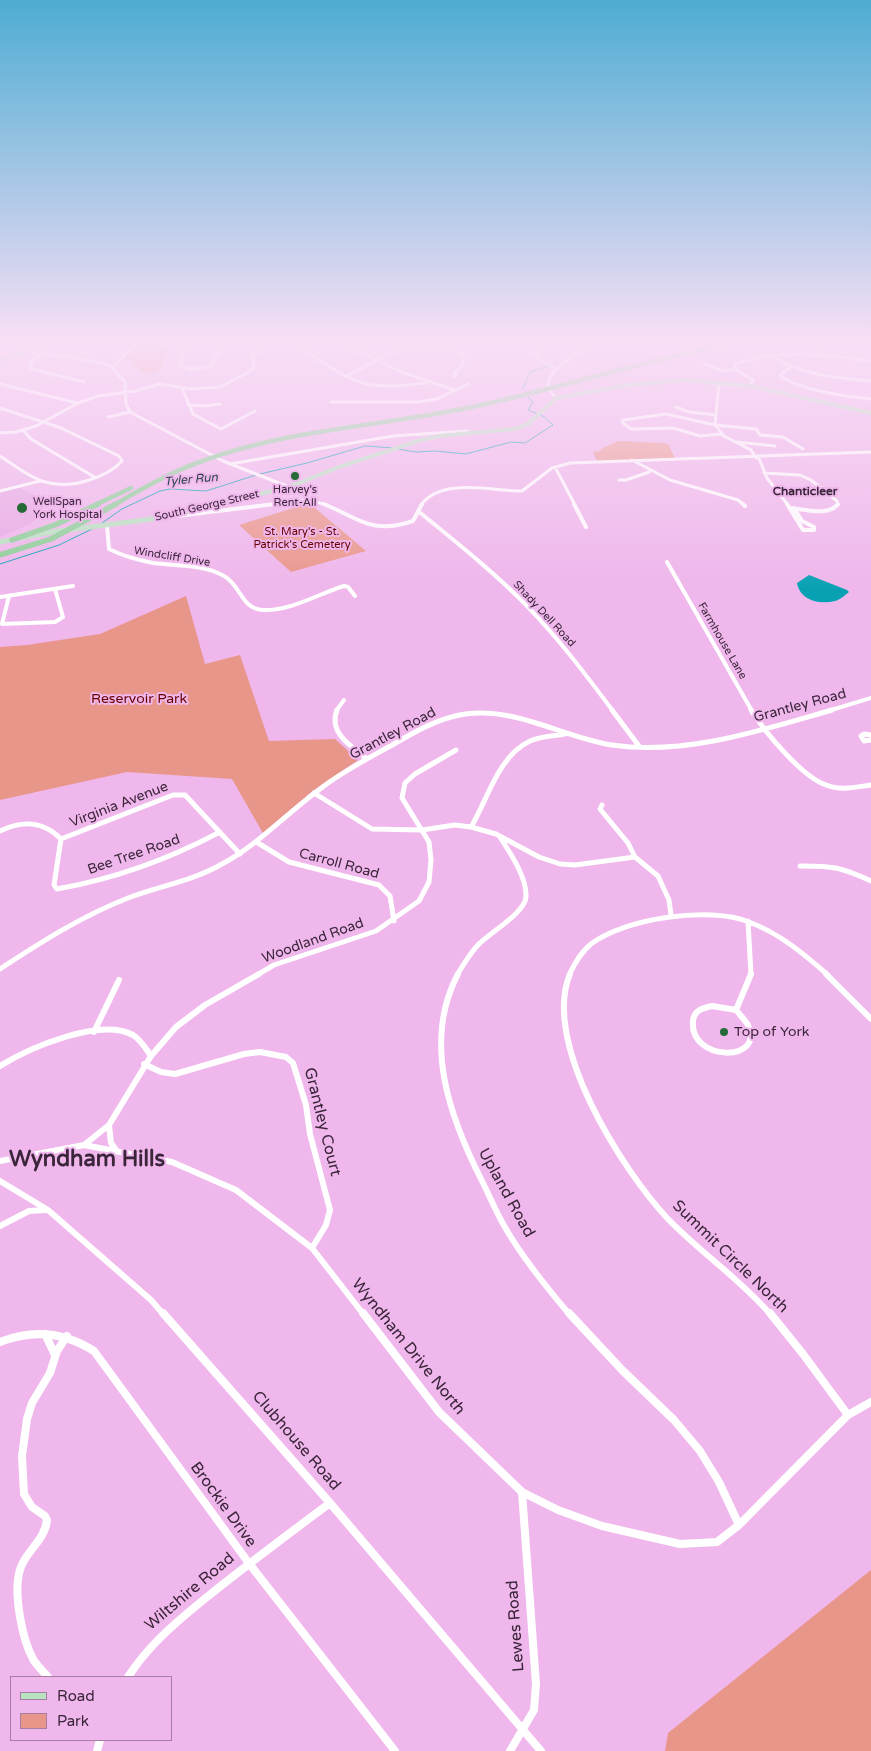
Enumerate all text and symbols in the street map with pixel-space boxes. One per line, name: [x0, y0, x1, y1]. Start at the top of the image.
water label: Tyler Run: [164, 470, 218, 490]
marker: Harvey's Rent-All: [289, 470, 301, 482]
place label: Harvey's Rent-All: [273, 483, 317, 509]
district label: Chanticleer: [773, 485, 837, 499]
street label: South George Street: [154, 488, 260, 524]
place label: WellSpan York Hospital: [33, 495, 102, 521]
marker: WellSpan York Hospital: [15, 501, 29, 515]
park label: St. Mary's - St. Patrick's Cemetery: [253, 525, 351, 551]
street label: Windcliff Drive: [133, 544, 211, 570]
street label: Shady Dell Road: [510, 578, 578, 650]
street label: Farmhouse Lane: [695, 600, 749, 682]
street label: Grantley Road: [752, 686, 848, 726]
park label: Reservoir Park: [91, 691, 187, 707]
street label: Grantley Road: [347, 704, 439, 764]
street label: Virginia Avenue: [67, 778, 171, 832]
street label: Bee Tree Road: [86, 831, 182, 879]
street label: Carroll Road: [297, 845, 381, 883]
street label: Woodland Road: [260, 915, 366, 967]
place label: Top of York: [734, 1024, 809, 1040]
marker: Top of York: [718, 1026, 730, 1038]
street label: Grantley Court: [299, 1066, 345, 1178]
street label: Upland Road: [474, 1145, 538, 1241]
district label: Wyndham Hills: [9, 1147, 165, 1173]
street label: Summit Circle North: [668, 1197, 792, 1317]
street label: Wyndham Drive North: [347, 1275, 469, 1419]
street label: Clubhouse Road: [248, 1387, 344, 1495]
street label: Brockie Drive: [186, 1459, 260, 1551]
street label: Wiltshire Road: [141, 1549, 239, 1635]
street label: Lewes Road: [503, 1580, 529, 1672]
legend: [10, 1676, 172, 1741]
text: Road: [57, 1687, 95, 1705]
text: Park: [57, 1712, 89, 1730]

